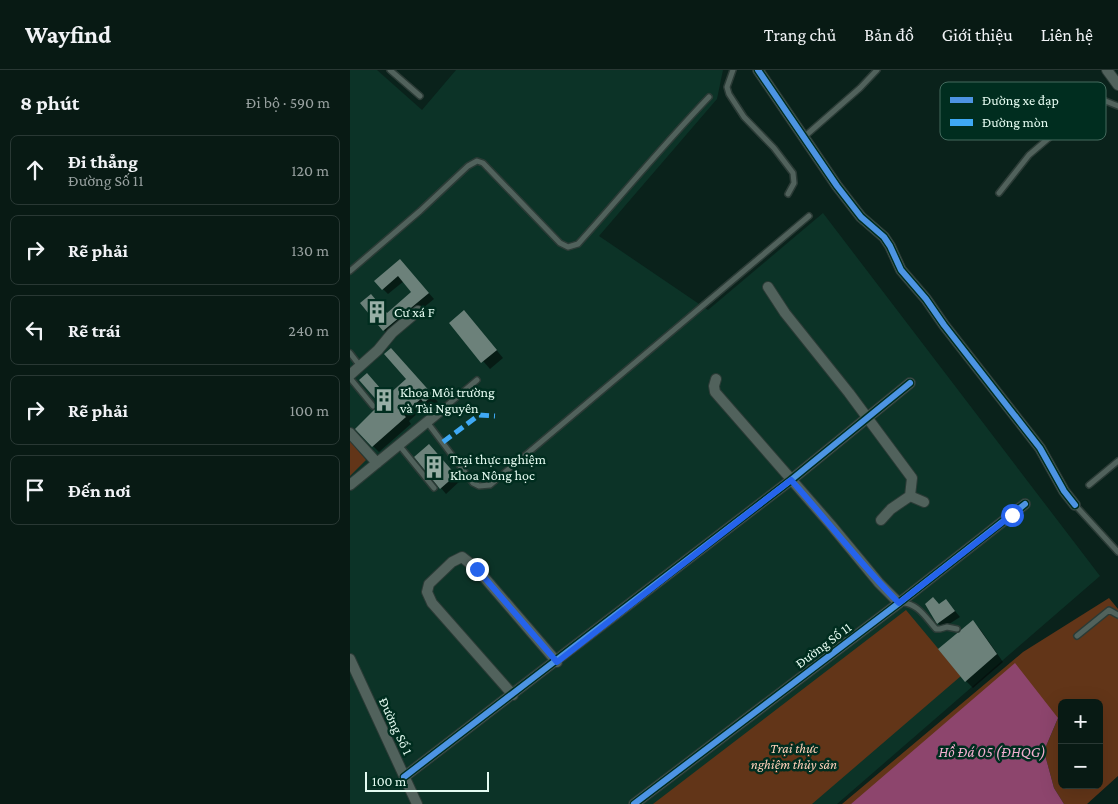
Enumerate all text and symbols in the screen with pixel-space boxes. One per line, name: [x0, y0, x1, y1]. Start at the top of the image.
text: Wayfind: [25, 21, 111, 48]
text: Trang chủ: [764, 25, 836, 45]
text: Bản đồ: [864, 25, 914, 45]
text: Giới thiệu: [942, 25, 1013, 45]
text: Liên hệ: [1041, 25, 1093, 45]
legend: [940, 82, 1106, 140]
text: 8 phút: [20, 91, 79, 115]
text: Đường xe đạp: [982, 92, 1059, 108]
text: Đi bộ · 590 m: [246, 94, 330, 111]
text: Đường mòn: [982, 114, 1049, 130]
text: Đi thẳng: [68, 151, 138, 172]
icon: ahead: [21, 156, 49, 184]
text: 120 m: [291, 162, 329, 179]
text: Đường Số 11: [68, 172, 143, 189]
icon: right: [21, 236, 49, 264]
text: Rẽ phải: [68, 240, 128, 261]
text: 130 m: [291, 242, 329, 259]
building icon: Cư xá F: [364, 299, 390, 325]
place label: Cư xá F: [394, 304, 435, 320]
icon: left: [21, 316, 49, 344]
text: Rẽ trái: [68, 320, 121, 341]
text: 240 m: [288, 322, 329, 339]
place label: Khoa Môi trường và Tài Nguyên: [399, 384, 495, 416]
building icon: Khoa Môi trường và Tài Nguyên: [371, 387, 397, 413]
icon: right: [21, 396, 49, 424]
text: Rẽ phải: [68, 400, 128, 421]
text: 100 m: [290, 402, 329, 419]
place label: Trại thực nghiệm Khoa Nông học: [450, 451, 546, 483]
building icon: Trại thực nghiệm Khoa Nông học: [421, 454, 447, 480]
icon: arrive: [21, 476, 49, 504]
text: Đến nơi: [68, 480, 131, 501]
route start: [1001, 504, 1024, 527]
route end: [466, 558, 489, 581]
street label: Đường Số 11: [792, 619, 854, 671]
street label: Đường Số 1: [376, 695, 416, 758]
map controls: [1058, 699, 1103, 789]
button: +: [1058, 699, 1103, 744]
park label: Trại thực nghiệm thủy sản: [751, 740, 837, 772]
water label: Hồ Đá 05 (ĐHQG): [938, 743, 1046, 761]
button: −: [1058, 744, 1103, 789]
scale bar: [365, 769, 489, 792]
text: 100 m: [372, 773, 406, 789]

